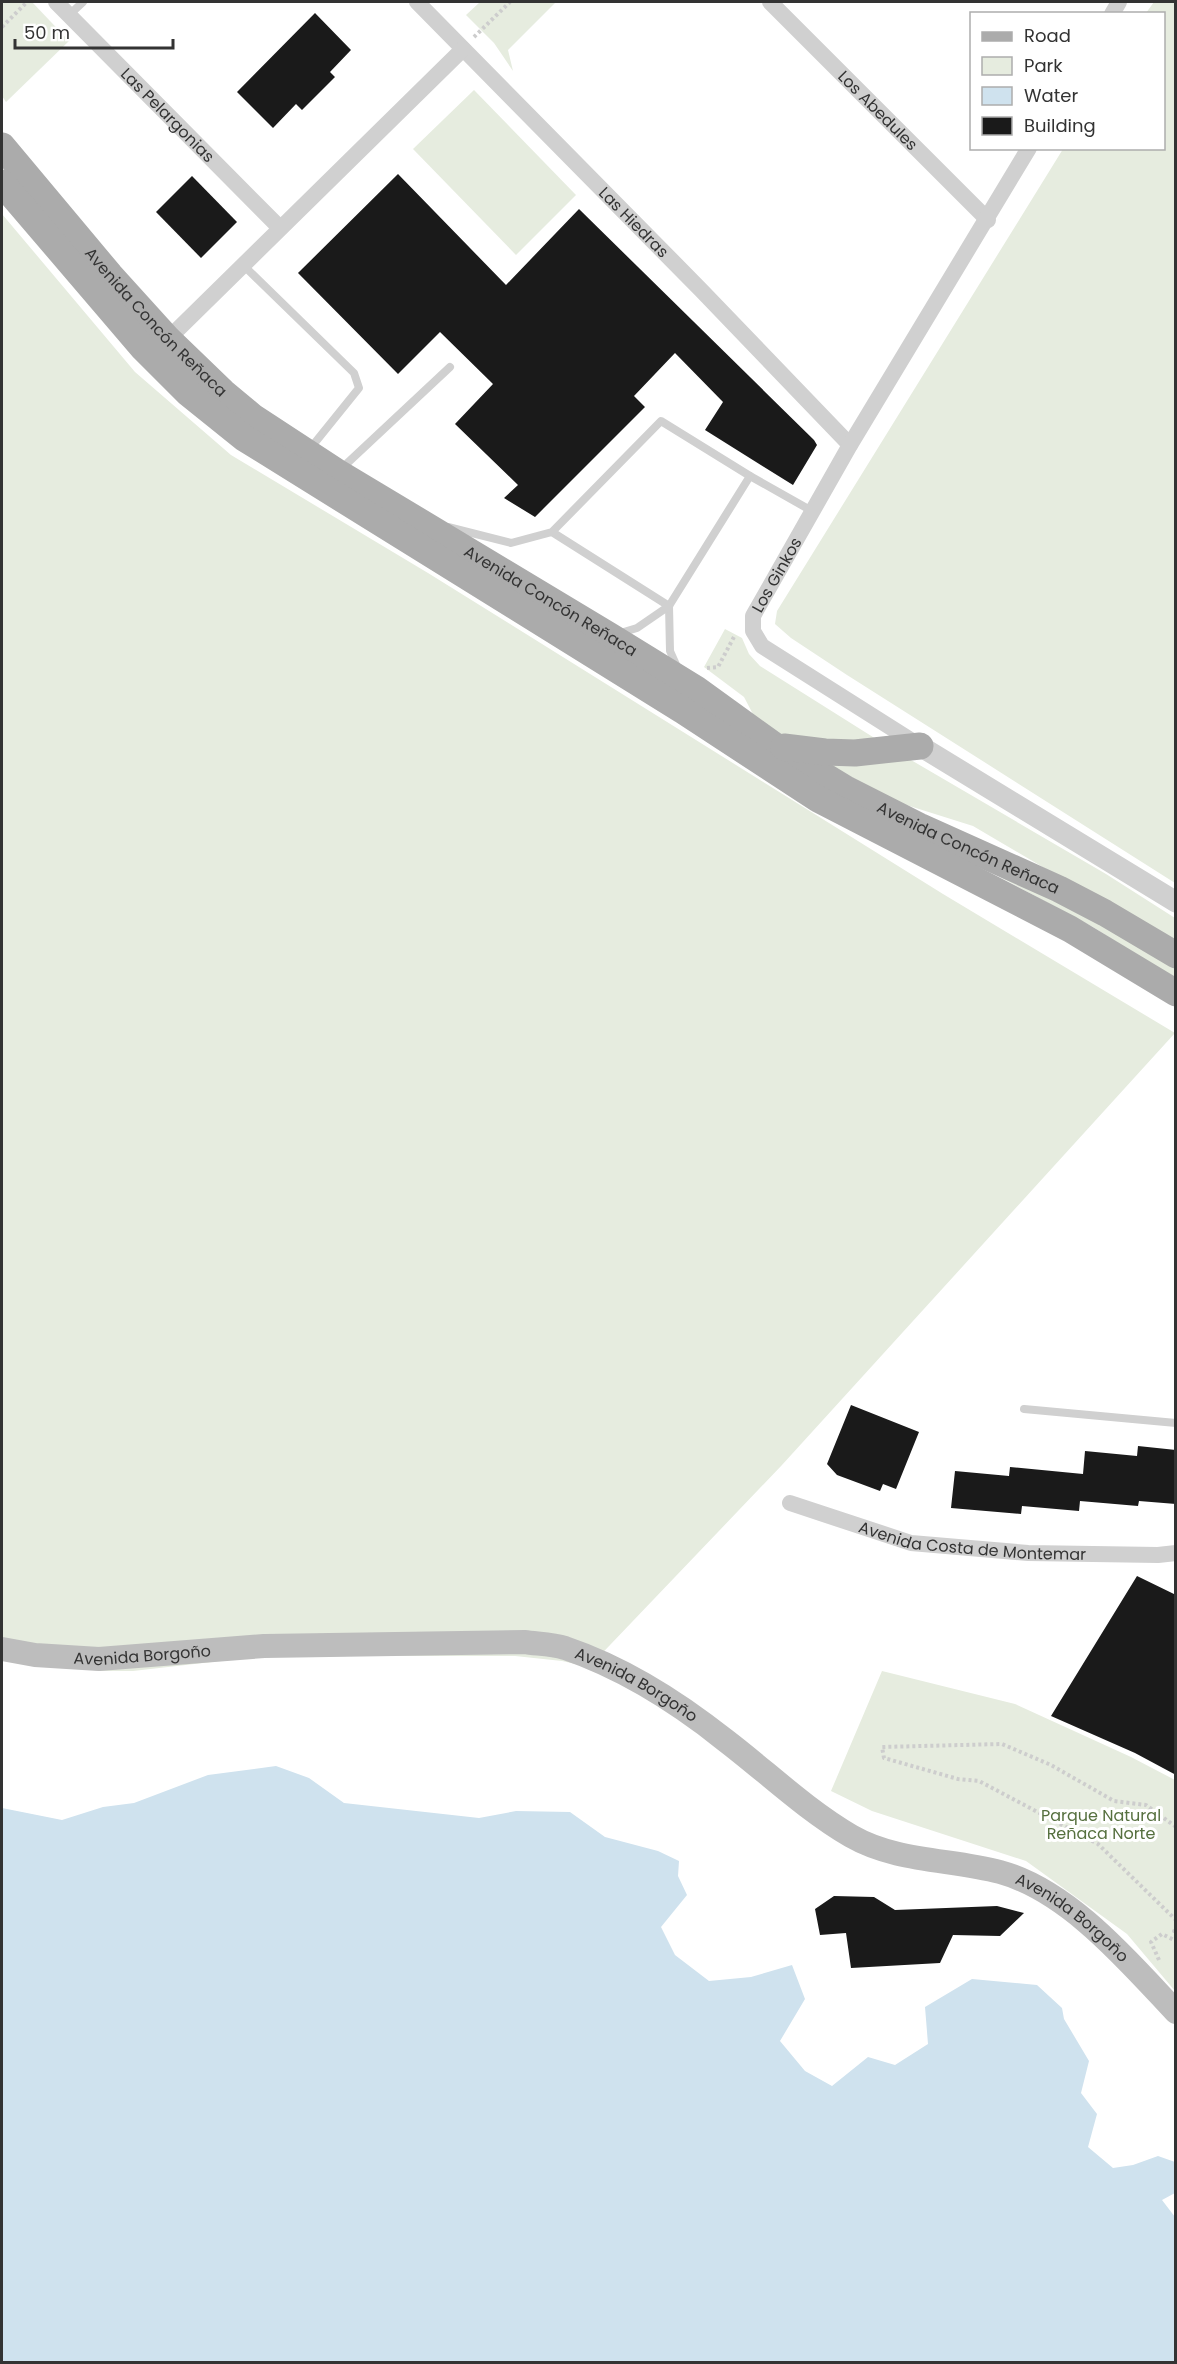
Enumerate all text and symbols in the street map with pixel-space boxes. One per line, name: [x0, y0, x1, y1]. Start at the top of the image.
scale bar: [15, 12, 172, 50]
legend: [970, 12, 1165, 150]
text: 50 m: [24, 20, 70, 45]
text: Road: [1024, 23, 1071, 48]
text: Park: [1024, 53, 1063, 78]
street label: Las Pelargonias: [116, 63, 220, 167]
street label: Los Abedules: [833, 65, 923, 155]
text: Water: [1024, 83, 1078, 108]
text: Building: [1024, 113, 1096, 138]
street label: Las Hiedras: [594, 181, 674, 263]
street label: Avenida Concón Reñaca: [80, 242, 233, 402]
street label: Los Ginkos: [746, 533, 807, 617]
street label: Avenida Concón Reñaca: [460, 540, 642, 662]
street label: Avenida Concón Reñaca: [873, 795, 1063, 899]
street label: Avenida Costa de Montemar: [856, 1515, 1086, 1565]
street label: Avenida Borgoño: [73, 1639, 212, 1671]
street label: Avenida Borgoño: [572, 1641, 703, 1727]
park label: Parque Natural Reñaca Norte: [1041, 1804, 1161, 1845]
street label: Avenida Borgoño: [1012, 1867, 1134, 1967]

